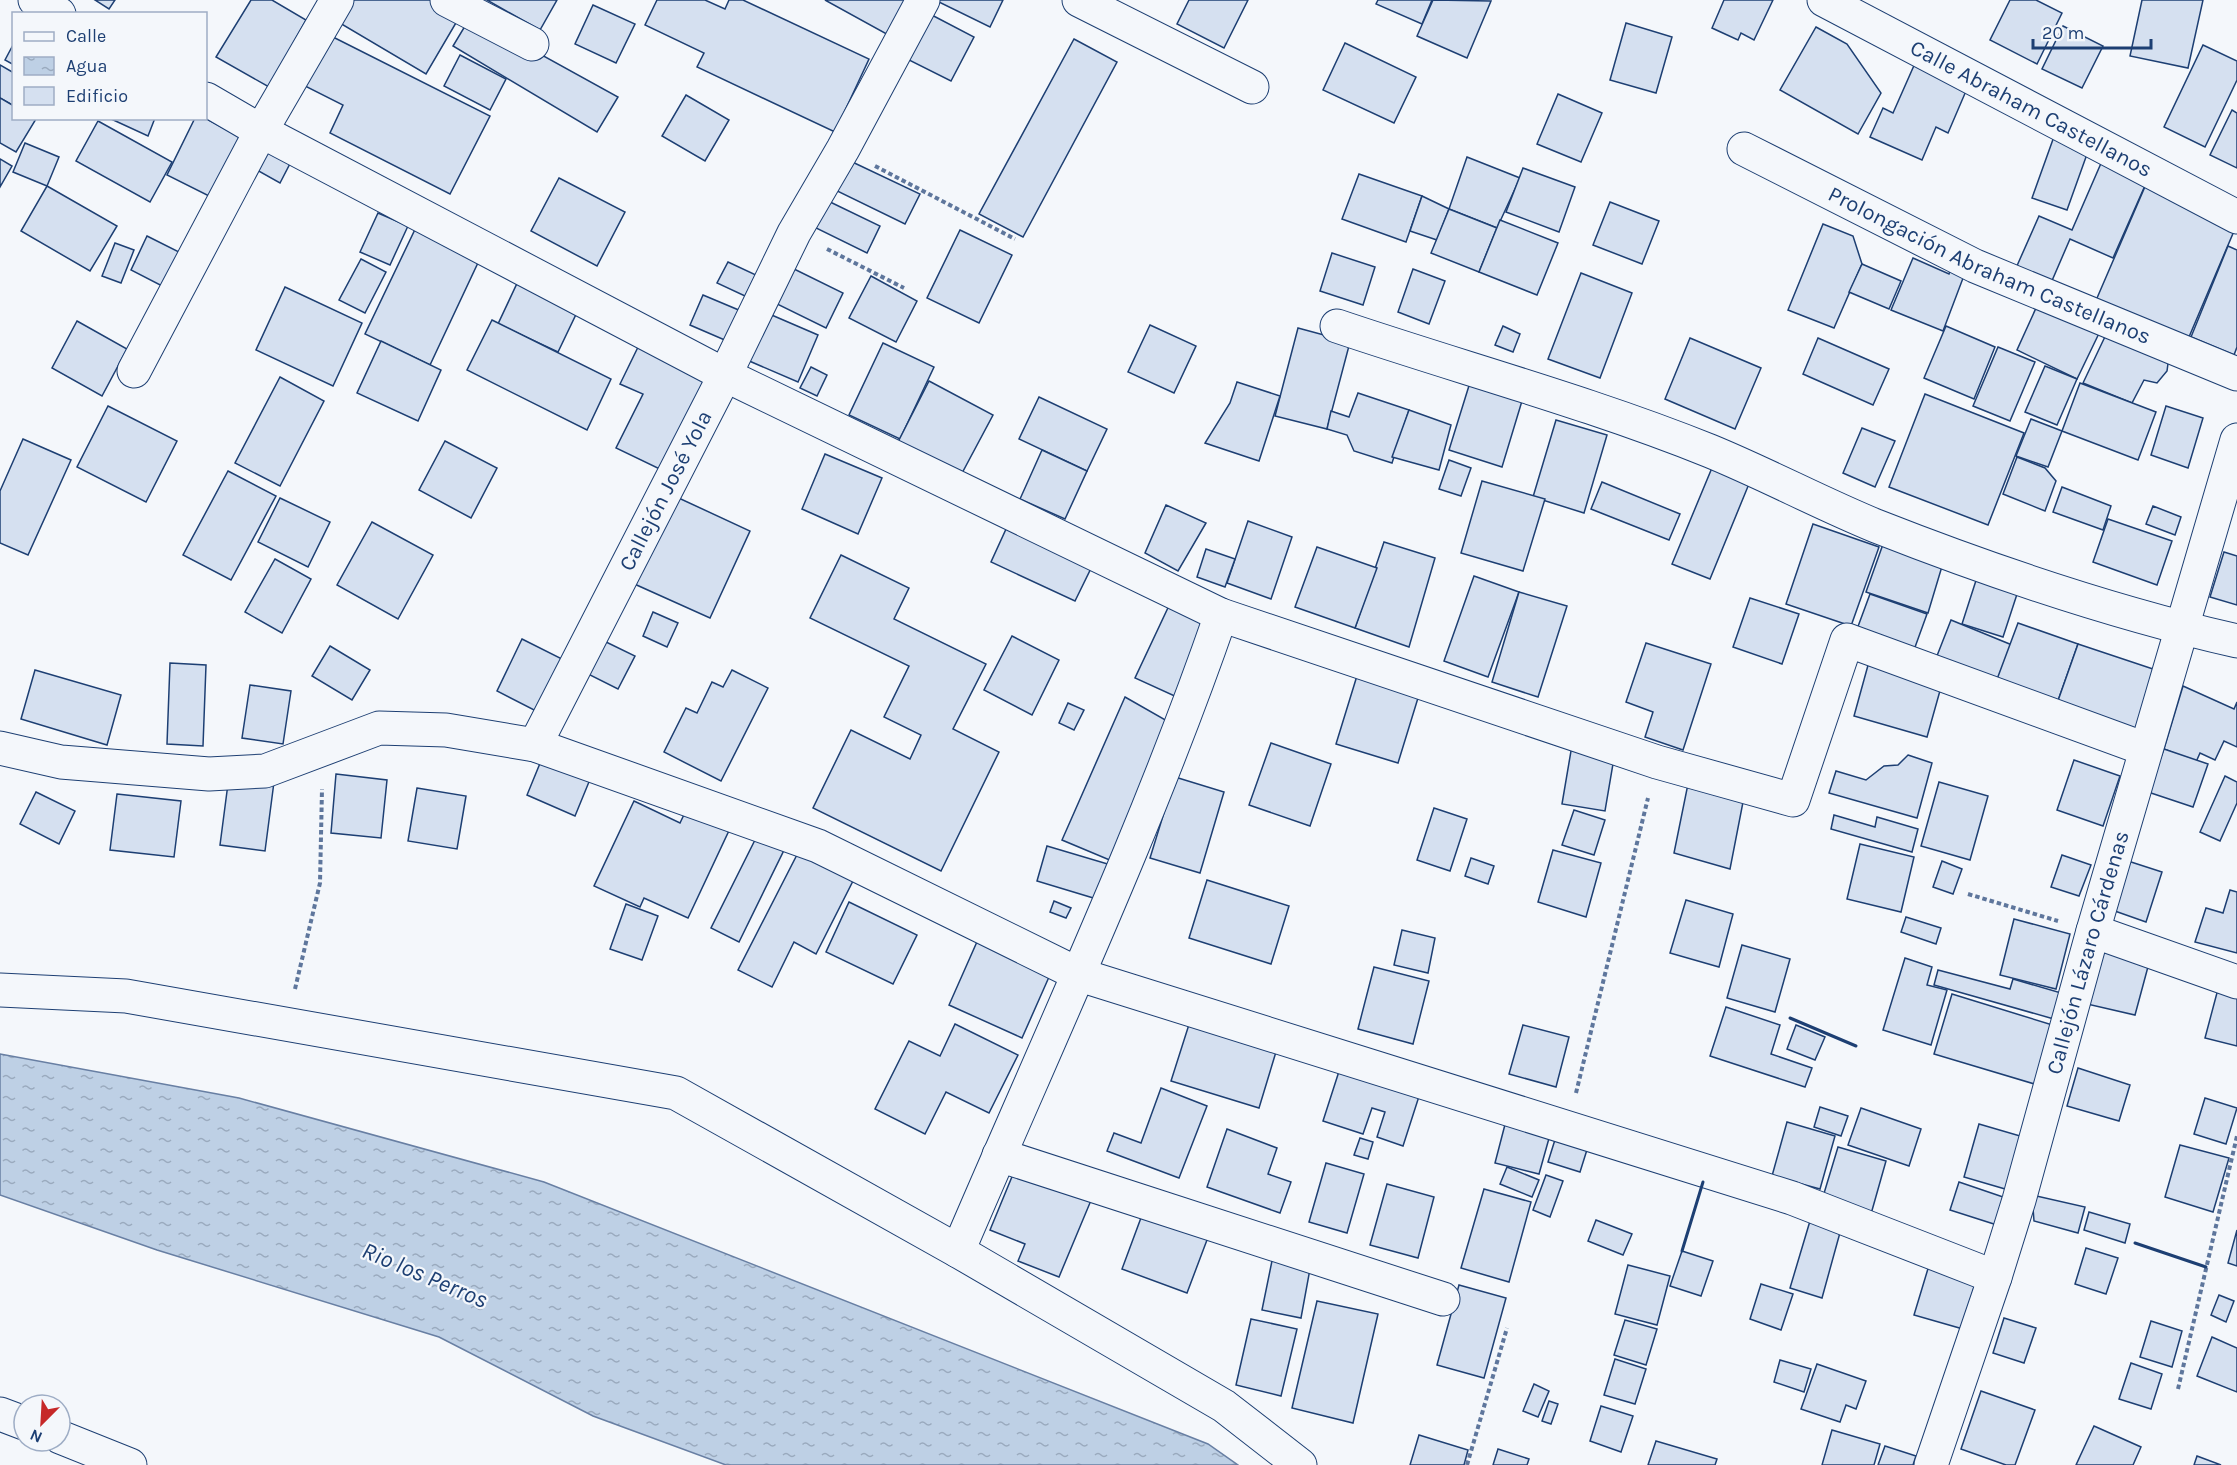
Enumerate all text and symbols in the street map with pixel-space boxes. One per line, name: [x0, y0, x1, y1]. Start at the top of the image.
legend: [12, 12, 207, 120]
scale bar: [2033, 12, 2152, 50]
text: 20 m: [2042, 22, 2084, 44]
text: Calle: [66, 25, 106, 47]
street label: Calle Abraham Castellanos: [1906, 35, 2157, 183]
text: Agua: [66, 55, 107, 77]
text: Edificio: [66, 85, 128, 107]
street label: Prolongación Abraham Castellanos: [1824, 181, 2155, 350]
street label: Callejón José Yola: [614, 406, 718, 575]
street label: Callejón Lázaro Cárdenas: [2041, 828, 2135, 1077]
water label: Rio los Perros: [358, 1236, 492, 1314]
north arrow: [12, 1393, 72, 1453]
text: N: [27, 1425, 45, 1447]

